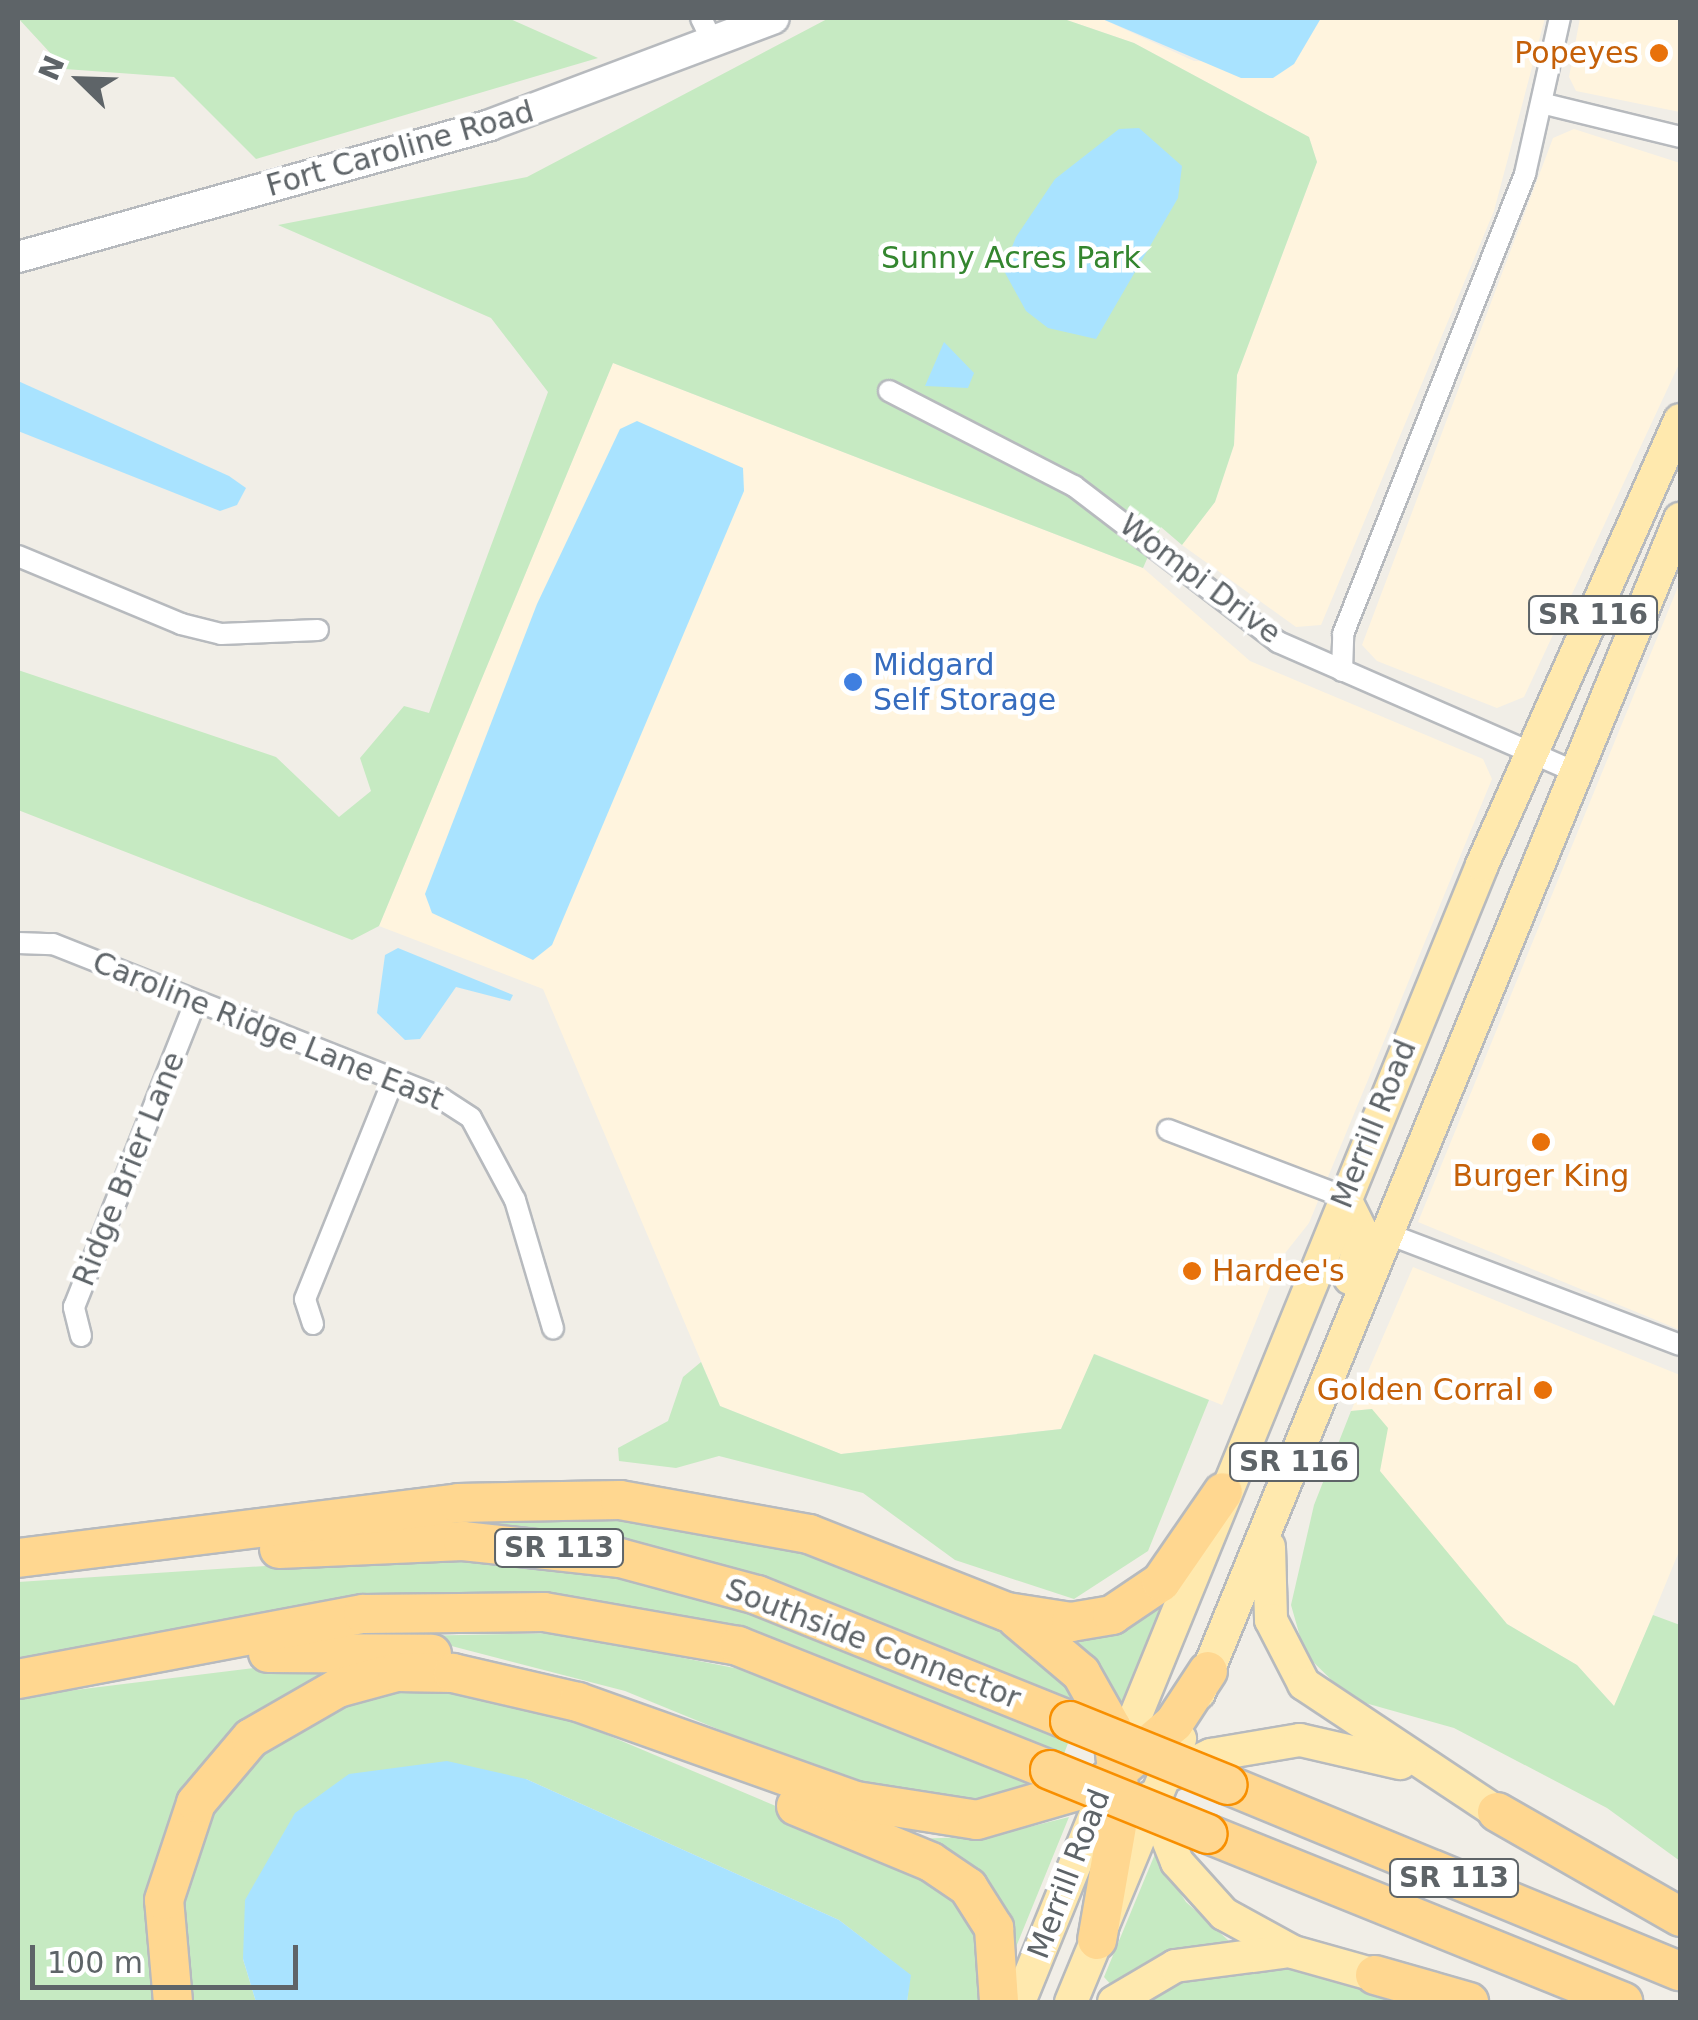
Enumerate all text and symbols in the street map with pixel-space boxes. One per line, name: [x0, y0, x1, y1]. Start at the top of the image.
north arrow: [30, 30, 130, 130]
place label: Popeyes: [1514, 35, 1639, 71]
marker: Popeyes: [1648, 42, 1670, 64]
text: N: [32, 51, 72, 85]
street label: Fort Caroline Road: [262, 94, 538, 204]
park label: Sunny Acres Park: [881, 240, 1141, 276]
street label: Wompi Drive: [1112, 507, 1288, 651]
road number: SR 116: [1528, 592, 1658, 638]
place label: Midgard Self Storage: [873, 647, 1056, 718]
marker: Midgard Self Storage: [842, 671, 864, 693]
street label: Caroline Ridge Lane East: [87, 944, 449, 1118]
street label: Merrill Road: [1324, 1035, 1424, 1213]
street label: Ridge Brier Lane: [66, 1047, 192, 1291]
marker: Burger King: [1530, 1131, 1552, 1153]
place label: Burger King: [1453, 1158, 1629, 1194]
place label: Hardee's: [1212, 1253, 1345, 1289]
marker: Hardee's: [1181, 1260, 1203, 1282]
place label: Golden Corral: [1317, 1372, 1523, 1408]
marker: Golden Corral: [1532, 1379, 1554, 1401]
road number: SR 116: [1229, 1439, 1359, 1485]
road number: SR 113: [494, 1525, 624, 1571]
street label: Southside Connector: [720, 1571, 1026, 1717]
street label: Merrill Road: [1020, 1784, 1118, 1964]
road number: SR 113: [1389, 1855, 1519, 1901]
scale bar: [35, 1925, 302, 1987]
text: 100 m: [47, 1945, 143, 1980]

